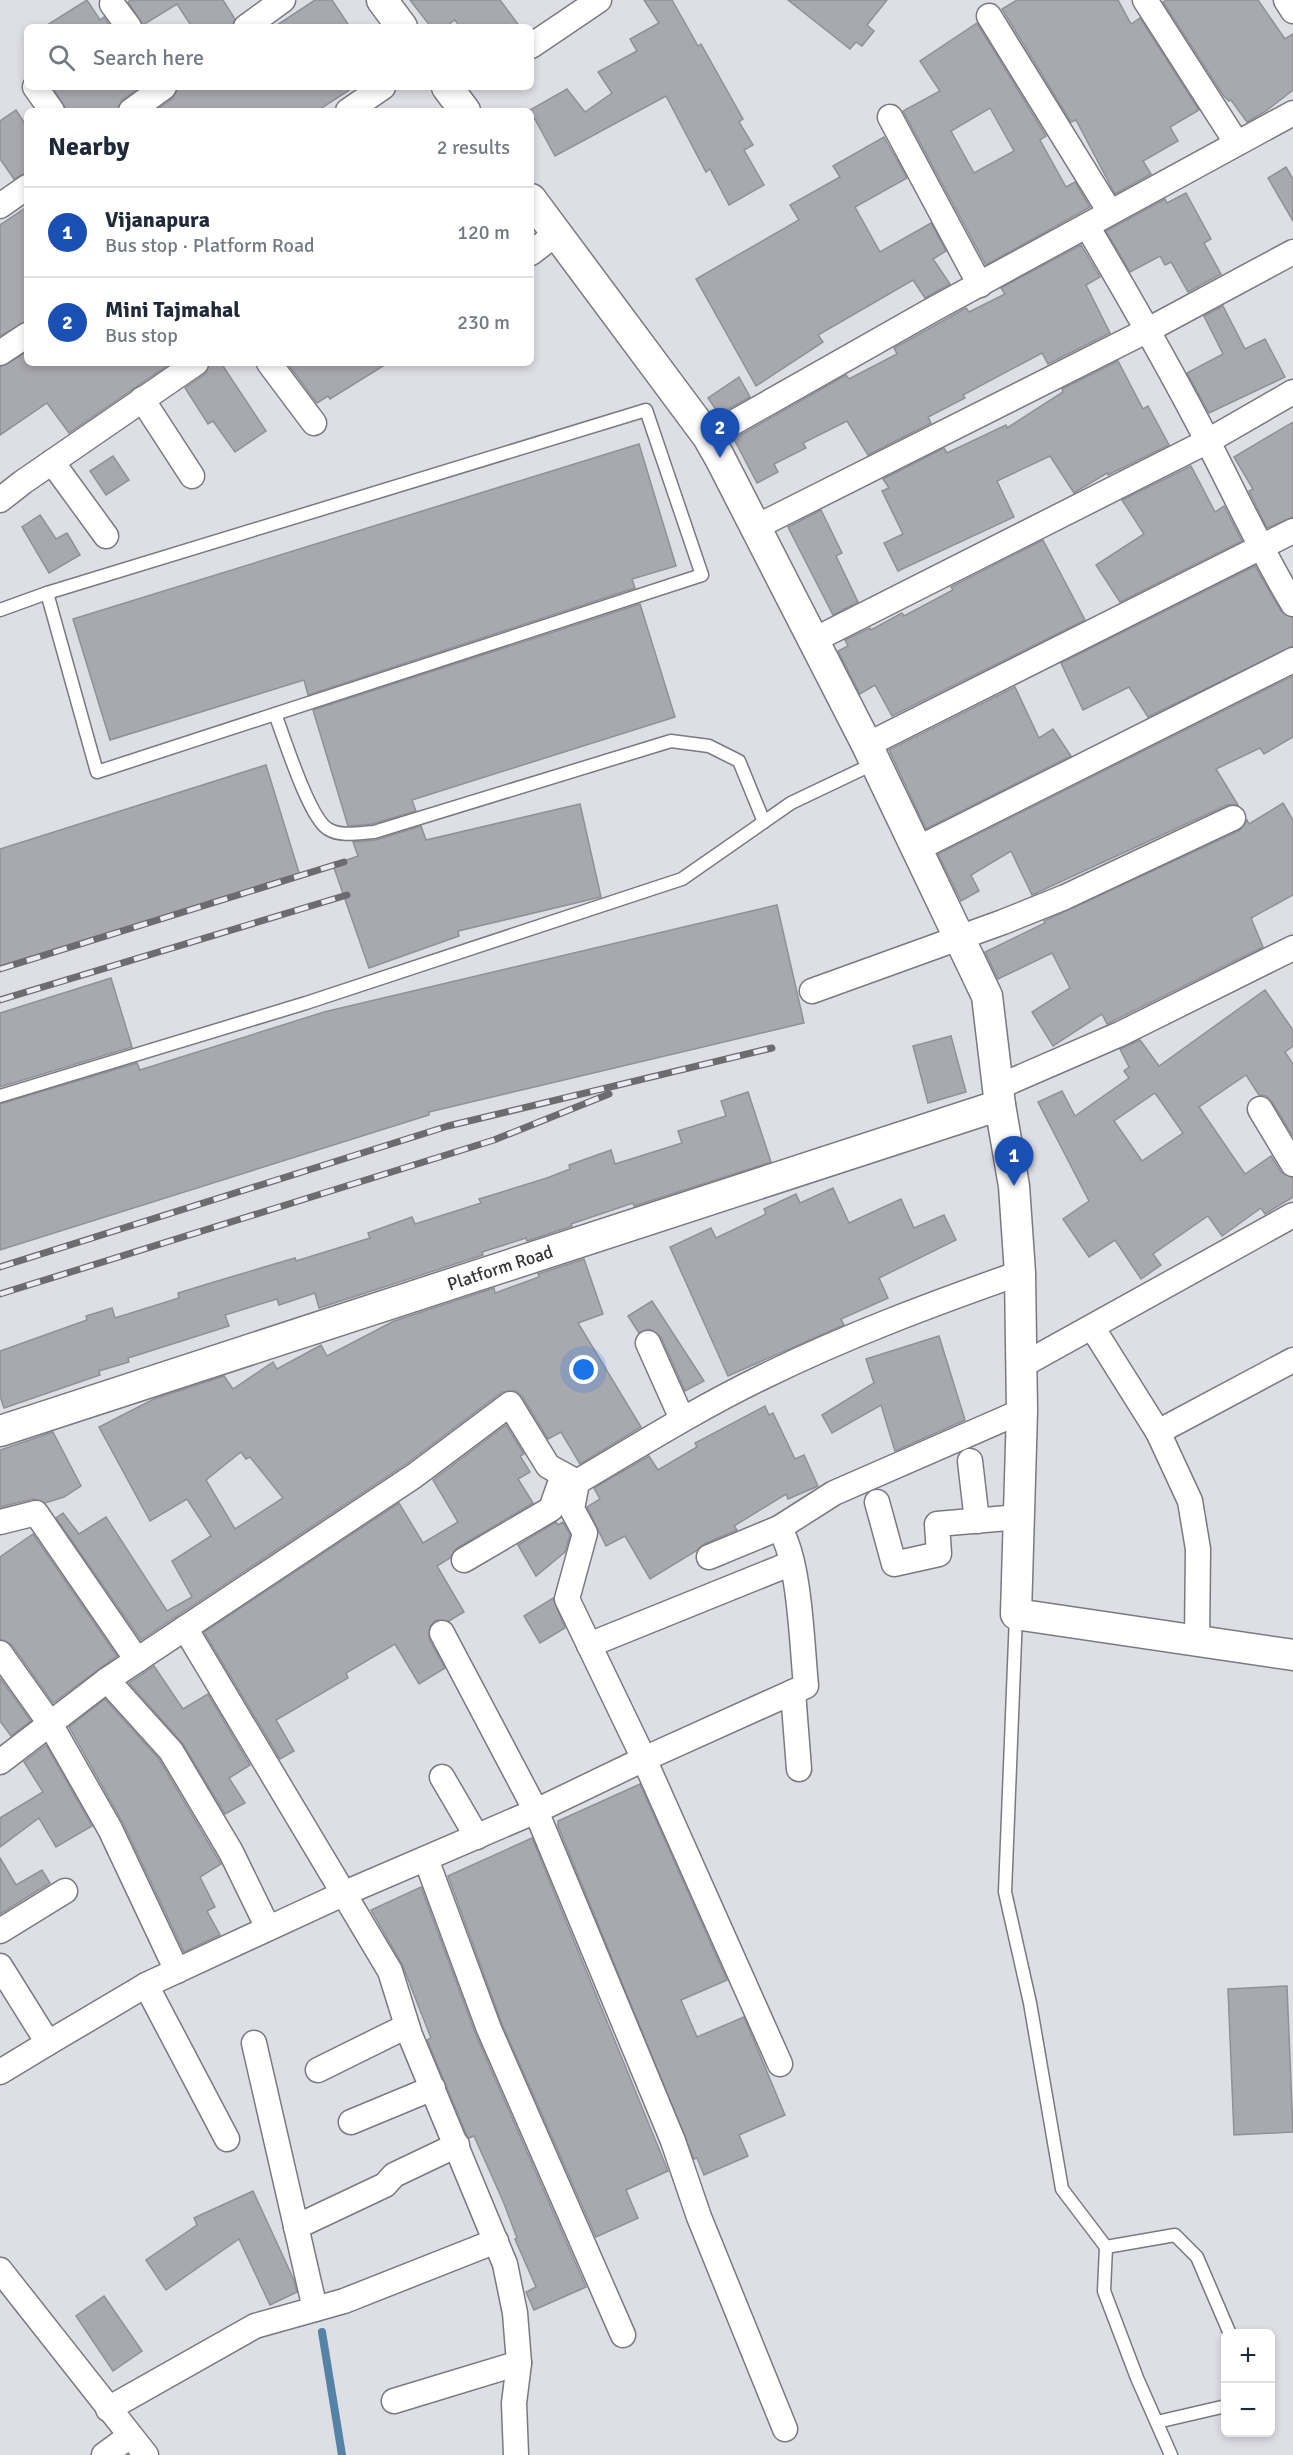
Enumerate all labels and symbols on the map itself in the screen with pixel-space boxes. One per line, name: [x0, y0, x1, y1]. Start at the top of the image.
pin: 2: [700, 408, 740, 458]
pin: 1: [994, 1136, 1034, 1186]
street label: Platform Road: [444, 1240, 556, 1295]
your location: [569, 1355, 598, 1384]

